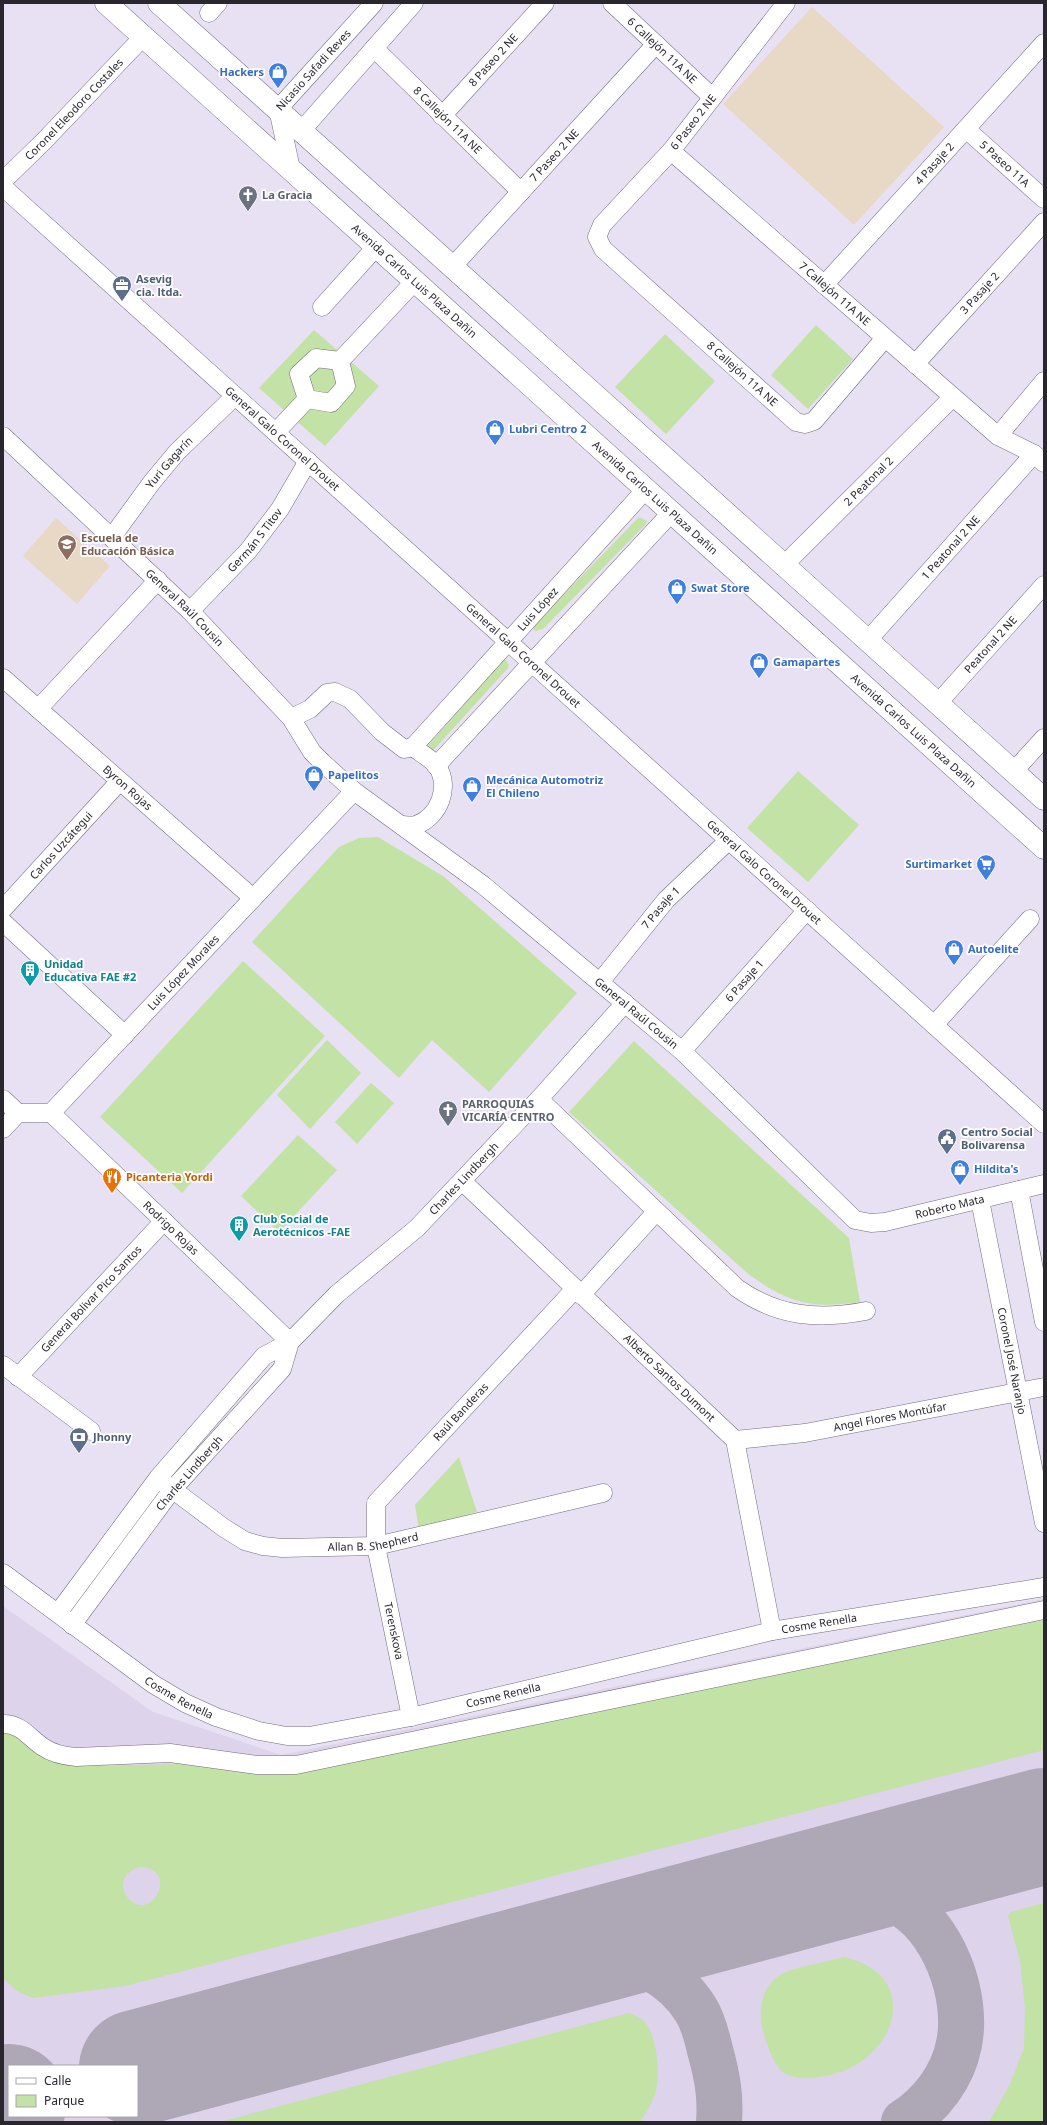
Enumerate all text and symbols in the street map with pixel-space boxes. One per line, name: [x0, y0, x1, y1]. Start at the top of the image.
street label: 6 Callejón 11A NE: [625, 13, 701, 86]
street label: Nicasio Safadi Reves: [272, 26, 354, 114]
street label: 8 Paseo 2 NE: [465, 30, 521, 89]
street label: Coronel Eleodoro Costales: [21, 55, 126, 163]
shop icon: Hackers: [267, 61, 289, 89]
place label: Hackers: [219, 64, 264, 79]
street label: 8 Callejón 11A NE: [410, 83, 485, 157]
street label: 6 Paseo 2 NE: [666, 91, 719, 153]
street label: 7 Paseo 2 NE: [526, 125, 582, 185]
street label: 5 Paseo 11A: [977, 137, 1034, 191]
street label: 4 Pasaje 2: [911, 139, 957, 187]
church icon: La Gracia: [237, 184, 259, 212]
place label: La Gracia: [262, 187, 312, 202]
street label: Avenida Carlos Luis Plaza Dañin: [349, 220, 481, 341]
street label: 7 Callejón 11A NE: [796, 258, 874, 329]
street label: 3 Pasaje 2: [956, 268, 1002, 317]
place label: Asevig cia. ltda.: [136, 271, 182, 299]
office icon: Asevig cia. ltda.: [111, 274, 133, 302]
street label: 8 Callejón 11A NE: [704, 338, 781, 409]
street label: General Galo Coronel Drouet: [222, 383, 343, 494]
shop icon: Lubri Centro 2: [484, 418, 506, 446]
place label: Lubri Centro 2: [509, 421, 587, 436]
street label: Yuri Gagarín: [142, 433, 196, 491]
street label: Avenida Carlos Luis Plaza Dañin: [590, 437, 721, 558]
street label: 2 Peatonal 2: [840, 453, 896, 509]
street label: Germán S Titov: [224, 504, 285, 575]
street label: 1 Peatonal 2 NE: [918, 512, 983, 582]
place label: Escuela de Educación Básica: [81, 530, 174, 558]
school or university icon: Escuela de Educación Básica: [56, 533, 78, 561]
street label: General Raúl Cousin: [143, 565, 227, 649]
shop icon: Swat Store: [666, 577, 688, 605]
place label: Swat Store: [691, 580, 750, 595]
street label: Luis López: [514, 584, 561, 634]
street label: General Galo Coronel Drouet: [463, 599, 584, 710]
street label: Peatonal 2 NE: [960, 612, 1020, 676]
shop icon: Gamapartes: [748, 651, 770, 679]
place label: Gamapartes: [773, 654, 841, 669]
street label: Avenida Carlos Luis Plaza Dañin: [848, 670, 980, 791]
street label: Byron Rojas: [100, 761, 156, 813]
shop icon: Papelitos: [303, 764, 325, 792]
place label: Papelitos: [328, 767, 379, 782]
place label: Mecánica Automotriz El Chileno: [486, 772, 604, 800]
shop icon: Mecánica Automotriz El Chileno: [461, 775, 483, 803]
street label: Carlos Uzcátegui: [26, 808, 95, 882]
street label: General Galo Coronel Drouet: [704, 816, 825, 927]
supermarket icon: Surtimarket: [975, 853, 997, 881]
place label: Surtimarket: [905, 856, 972, 871]
street label: 7 Pasaje 1: [638, 883, 683, 932]
street label: Luis López Morales: [144, 931, 222, 1013]
shop icon: Autoelite: [943, 938, 965, 966]
place label: Autoelite: [968, 941, 1019, 956]
place label: Unidad Educativa FAE #2: [44, 956, 136, 984]
street label: 6 Pasaje 1: [721, 956, 767, 1005]
building icon: Unidad Educativa FAE #2: [19, 959, 41, 987]
street label: General Raúl Cousin: [592, 973, 682, 1052]
place label: PARROQUIAS VICARÍA CENTRO: [462, 1096, 555, 1124]
church icon: PARROQUIAS VICARÍA CENTRO: [437, 1099, 459, 1127]
place label: Centro Social Bolivarensa: [961, 1124, 1033, 1152]
public building icon: Centro Social Bolivarensa: [936, 1127, 958, 1155]
street label: Charles Lindbergh: [425, 1139, 501, 1218]
shop icon: Hildita's: [949, 1158, 971, 1186]
place label: Hildita's: [974, 1161, 1019, 1176]
restaurant icon: Picanteria Yordi: [101, 1166, 123, 1194]
place label: Picanteria Yordi: [126, 1169, 213, 1184]
street label: Roberto Mata: [913, 1191, 986, 1222]
street label: Rodrigo Rojas: [140, 1197, 202, 1258]
place label: Club Social de Aerotécnicos -FAE: [253, 1211, 350, 1239]
building icon: Club Social de Aerotécnicos -FAE: [228, 1214, 250, 1242]
street label: General Bolivar Pico Santos: [37, 1242, 145, 1355]
street label: Coronel José Naranjo: [994, 1306, 1030, 1416]
street label: Alberto Santos Dumont: [621, 1330, 719, 1425]
street label: Raúl Banderas: [430, 1379, 491, 1444]
street label: Angel Flores Montúfar: [832, 1398, 948, 1434]
bank icon: Jhonny: [68, 1426, 90, 1454]
place label: Jhonny: [92, 1429, 132, 1444]
street label: Charles Lindbergh: [152, 1432, 225, 1513]
street label: Allan B. Shepherd: [328, 1528, 420, 1554]
street label: Terenskova: [381, 1601, 408, 1661]
street label: Cosme Renella: [780, 1609, 858, 1636]
street label: Cosme Renella: [142, 1672, 216, 1722]
street label: Cosme Renella: [464, 1678, 542, 1711]
legend: [8, 2065, 138, 2117]
text: Calle: [44, 2072, 72, 2089]
text: Parque: [44, 2092, 85, 2109]

